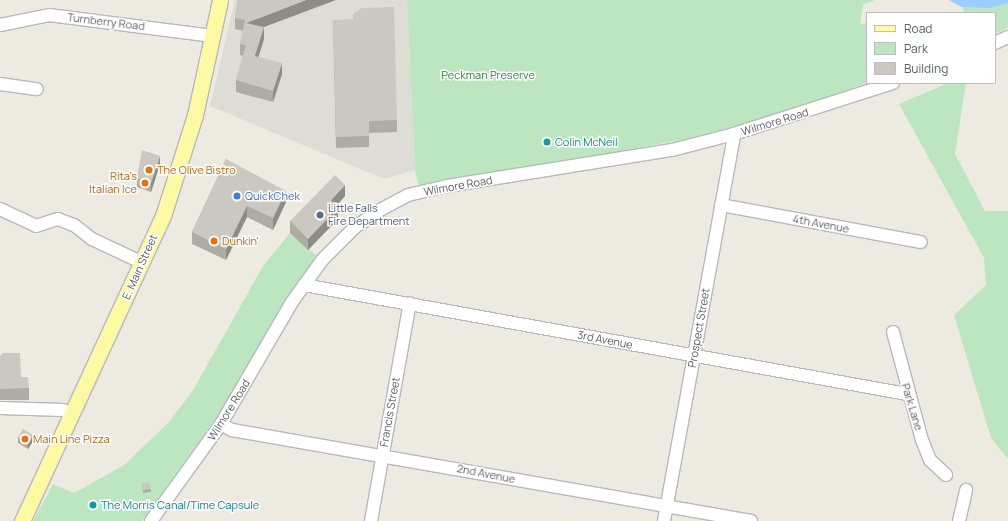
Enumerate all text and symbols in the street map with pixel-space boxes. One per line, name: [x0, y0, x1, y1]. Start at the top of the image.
street label: Turnberry Road: [67, 11, 145, 33]
legend: [866, 12, 996, 84]
text: Road: [904, 20, 932, 37]
text: Park: [904, 40, 928, 57]
text: Building: [904, 60, 948, 77]
park label: Peckman Preserve: [441, 68, 535, 82]
street label: Wilmore Road: [740, 106, 810, 138]
place label: Colin McNeil: [555, 135, 618, 149]
marker: Colin McNeil: [542, 137, 552, 147]
place label: The Olive Bistro: [157, 163, 236, 177]
marker: The Olive Bistro: [144, 165, 154, 175]
place label: Rita's Italian Ice: [89, 170, 137, 196]
street label: Wilmore Road: [423, 173, 493, 199]
marker: Rita's Italian Ice: [140, 178, 150, 188]
place label: QuickChek: [245, 189, 300, 203]
marker: QuickChek: [232, 191, 242, 201]
place label: Little Falls Fire Department: [328, 202, 410, 228]
marker: Little Falls Fire Department: [315, 210, 325, 220]
street label: 4th Avenue: [792, 212, 850, 236]
street label: E. Main Street: [120, 232, 160, 302]
place label: Dunkin': [222, 234, 259, 248]
marker: Dunkin': [209, 236, 219, 246]
street label: Prospect Street: [685, 287, 713, 369]
street label: 3rd Avenue: [576, 328, 634, 352]
street label: Francis Street: [377, 376, 403, 448]
street label: Wilmore Road: [205, 377, 253, 443]
street label: Park Lane: [899, 382, 925, 432]
place label: Main Line Pizza: [33, 432, 110, 446]
marker: Main Line Pizza: [20, 434, 30, 444]
street label: 2nd Avenue: [456, 462, 516, 486]
place label: The Morris Canal/Time Capsule: [101, 498, 259, 512]
marker: The Morris Canal/Time Capsule: [88, 500, 98, 510]

